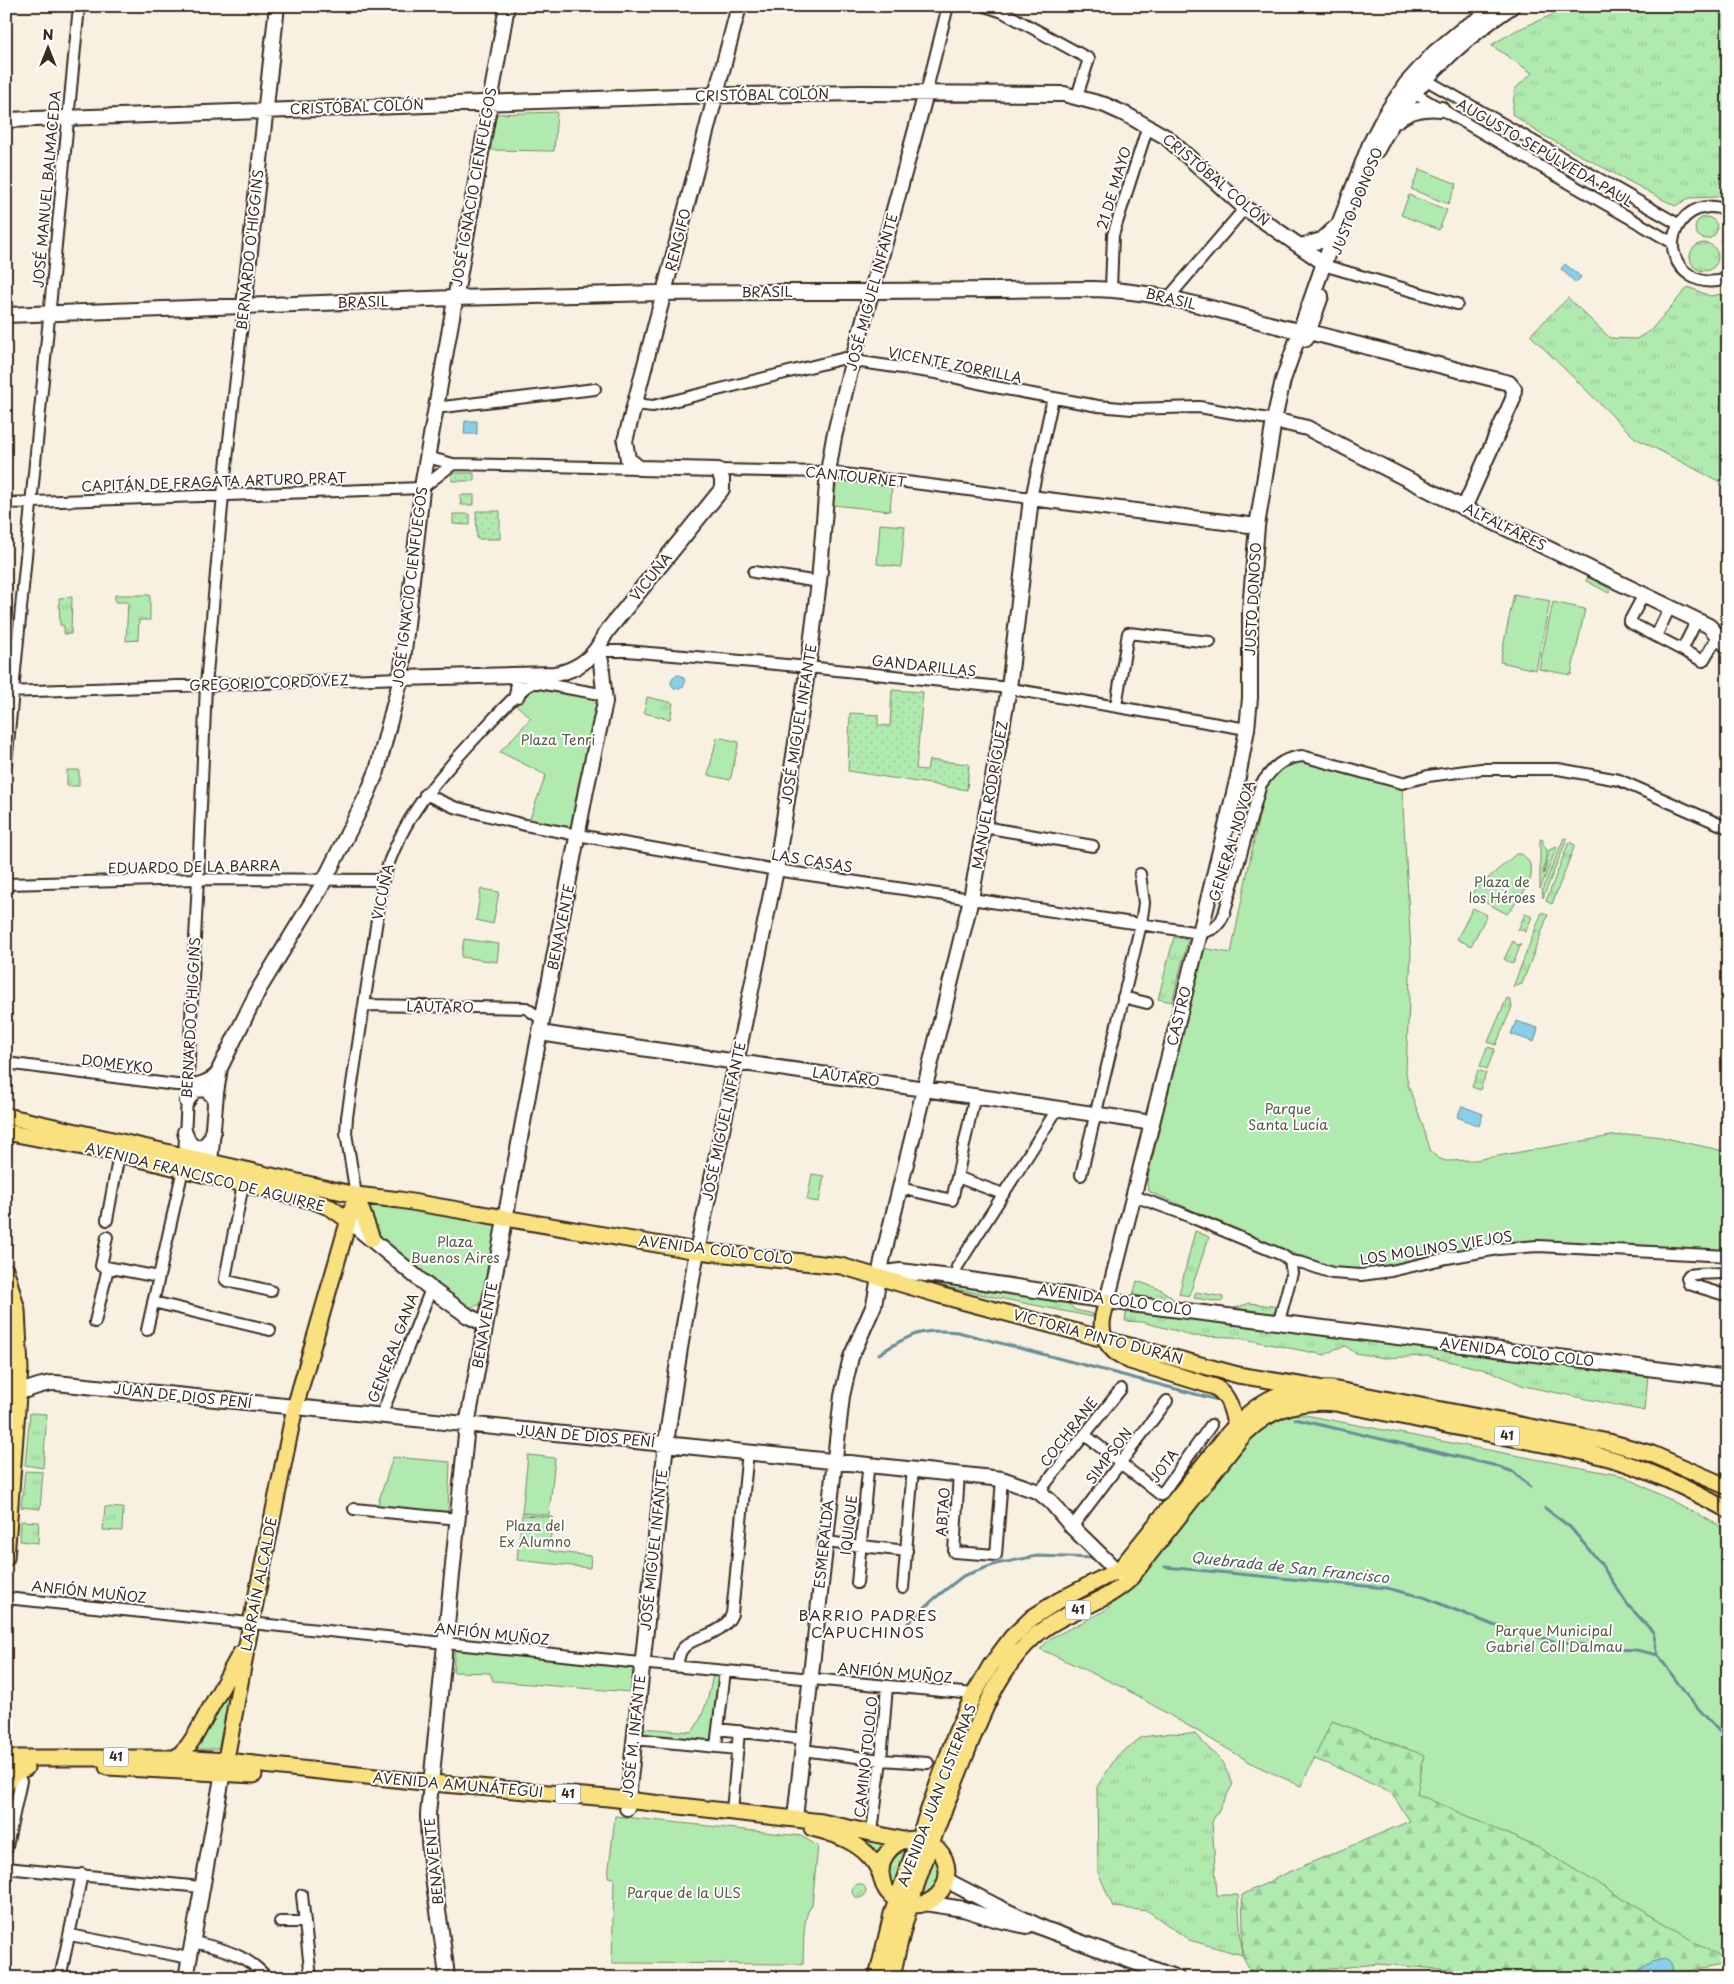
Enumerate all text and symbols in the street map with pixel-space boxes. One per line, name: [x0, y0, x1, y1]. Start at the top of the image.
north arrow: [22, 22, 72, 72]
text: N: [42, 24, 54, 45]
street label: CRISTÓBAL COLÓN: [695, 83, 829, 106]
street label: JOSÉ IGNACIO CIENFUEGOS: [446, 86, 501, 288]
street label: JOSÉ MANUEL BALMACEDA: [27, 89, 66, 289]
street label: AUGUSTO SEPÚLVEDA PAUL: [1453, 93, 1638, 212]
street label: CRISTÓBAL COLÓN: [290, 94, 424, 119]
street label: CRISTÓBAL COLÓN: [1158, 128, 1274, 231]
street label: 21 DE MAYO: [1091, 144, 1136, 232]
street label: JUSTO DONOSO: [1325, 144, 1388, 258]
street label: BERNARDO O'HIGGINS: [231, 168, 268, 331]
street label: RENGIFO: [660, 206, 695, 273]
street label: JOSÉ MIGUEL INFANTE: [840, 210, 903, 373]
street label: BRASIL: [741, 281, 793, 302]
street label: BRASIL: [1144, 282, 1199, 315]
street label: BRASIL: [337, 290, 389, 313]
street label: VICENTE ZORRILLA: [886, 341, 1024, 388]
street label: CANTOURNET: [804, 461, 908, 492]
street label: CAPITÁN DE FRAGATA ARTURO PRAT: [81, 466, 347, 497]
street label: JOSÉ IGNACIO CIENFUEGOS: [387, 485, 432, 688]
street label: ALFALFARES: [1460, 497, 1550, 556]
street label: JUSTO DONOSO: [1239, 542, 1266, 656]
street label: VICUÑA: [624, 548, 677, 605]
street label: JOSÉ MIGUEL INFANTE: [775, 642, 822, 806]
street label: GANDARILLAS: [871, 650, 977, 681]
street label: GREGORIO CORDOVEZ: [189, 669, 349, 696]
street label: MANUEL RODRÍGUEZ: [966, 719, 1013, 871]
park label: Plaza Tenri: [521, 729, 595, 750]
street label: GENERAL NOVOA: [1203, 778, 1260, 904]
street label: LAS CASAS: [770, 844, 854, 877]
street label: EDUARDO DE LA BARRA: [108, 854, 281, 879]
street label: VICUÑA: [366, 862, 399, 922]
park label: Plaza de los Héroes: [1469, 871, 1535, 908]
street label: BENAVENTE: [542, 882, 579, 972]
street label: BERNARDO O'HIGGINS: [176, 937, 205, 1099]
street label: CASTRO: [1161, 984, 1196, 1048]
street label: LAUTARO: [406, 995, 474, 1018]
street label: JOSÉ MIGUEL INFANTE: [696, 1039, 751, 1203]
street label: DOMEYKO: [80, 1049, 154, 1078]
street label: LAUTARO: [811, 1061, 881, 1092]
park label: Parque Santa Lucía: [1248, 1098, 1328, 1135]
street label: AVENIDA FRANCISCO DE AGUIRRE: [83, 1137, 327, 1217]
street label: LOS MOLINOS VIEJOS: [1358, 1225, 1514, 1270]
street label: AVENIDA COLO COLO: [638, 1230, 794, 1269]
park label: Plaza Buenos Aires: [410, 1231, 500, 1268]
street label: AVENIDA COLO COLO: [1037, 1278, 1193, 1321]
street label: BENAVENTE: [467, 1280, 502, 1370]
street label: GENERAL GANA: [362, 1290, 423, 1406]
street label: VICTORIA PINTO DURÁN: [1011, 1304, 1185, 1369]
street label: AVENIDA COLO COLO: [1439, 1332, 1595, 1371]
street label: JUAN DE DIOS PENÍ: [113, 1378, 254, 1413]
street label: COCHRANE: [1035, 1392, 1103, 1471]
street label: JUAN DE DIOS PENÍ: [516, 1419, 657, 1452]
street label: SIMPSON: [1080, 1423, 1137, 1488]
road number: 41: [1494, 1426, 1520, 1445]
street label: JOTA: [1144, 1444, 1183, 1487]
street label: JOSÉ MIGUEL INFANTE: [635, 1468, 672, 1632]
street label: ABTAO: [930, 1487, 955, 1537]
street label: IQUIQUE: [835, 1494, 862, 1556]
street label: ESMERALDA: [808, 1498, 839, 1590]
street label: LARRAÍN ALCALDE: [235, 1515, 282, 1653]
park label: Plaza del Ex Alumno: [499, 1515, 571, 1552]
water label: Quebrada de San Francisco: [1190, 1545, 1391, 1588]
street label: ANFIÓN MUÑOZ: [31, 1575, 148, 1608]
road number: 41: [1066, 1600, 1090, 1620]
district label: BARRIO PADRES CAPUCHINOS: [798, 1603, 938, 1643]
street label: ANFIÓN MUÑOZ: [434, 1617, 551, 1650]
park label: Parque Municipal Gabriel Coll Dalmau: [1485, 1620, 1623, 1657]
street label: ANFIÓN MUÑOZ: [837, 1657, 953, 1688]
street label: JOSÉ M. INFANTE: [617, 1673, 650, 1799]
street label: CAMINO TOLOLO: [849, 1695, 882, 1819]
street label: AVENIDA JUAN CISTERNAS: [892, 1700, 981, 1889]
road number: 41: [104, 1748, 128, 1766]
street label: AVENIDA AMUNÁTEGUI: [372, 1767, 544, 1802]
road number: 41: [556, 1785, 580, 1804]
street label: BENAVENTE: [418, 1816, 449, 1906]
park label: Parque de la ULS: [627, 1882, 741, 1903]

